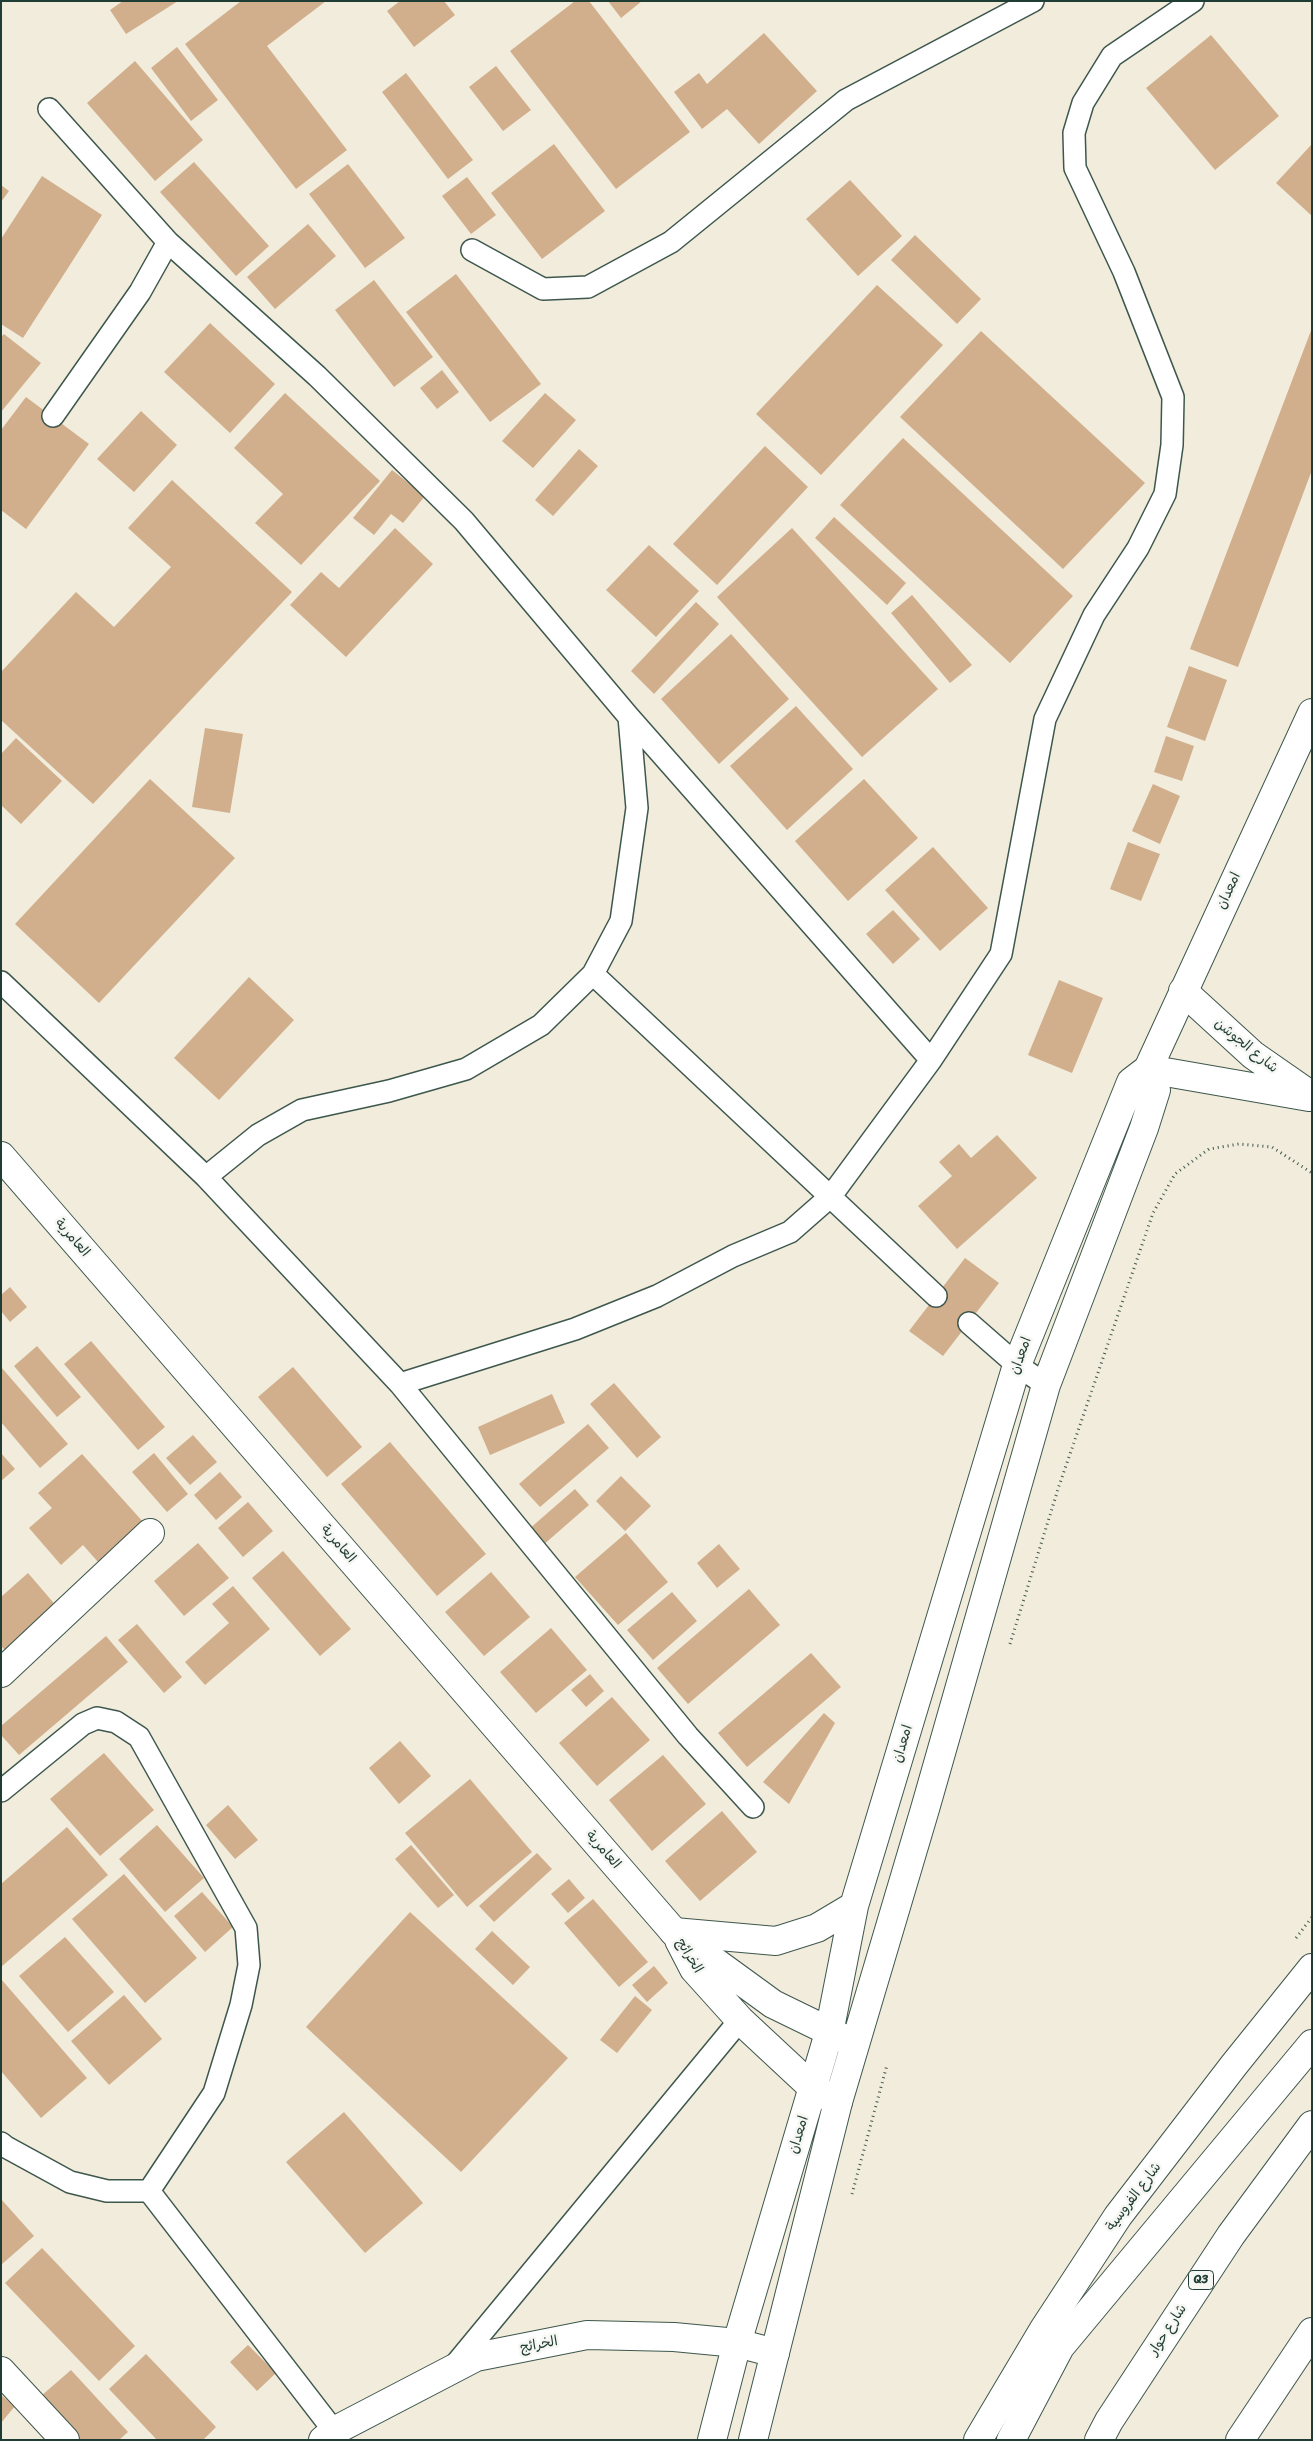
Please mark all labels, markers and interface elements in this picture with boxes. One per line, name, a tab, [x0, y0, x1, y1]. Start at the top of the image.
street label: امعدان	[1213, 870, 1245, 912]
street label: شارع الجوشن	[1211, 1015, 1281, 1077]
street label: العامرية	[51, 1216, 93, 1260]
street label: امعدان	[1007, 1335, 1035, 1377]
street label: العامرية	[317, 1522, 359, 1566]
street label: امعدان	[889, 1723, 917, 1765]
street label: العامرية	[582, 1828, 624, 1872]
street label: الخرائج	[672, 1935, 706, 1977]
street label: امعدان	[785, 2114, 813, 2156]
street label: شارع الفروسية	[1103, 2159, 1165, 2235]
road number: Q3	[1188, 2270, 1214, 2290]
street label: شارع حوار	[1145, 2301, 1191, 2359]
street label: الخرائج	[519, 2333, 559, 2357]

